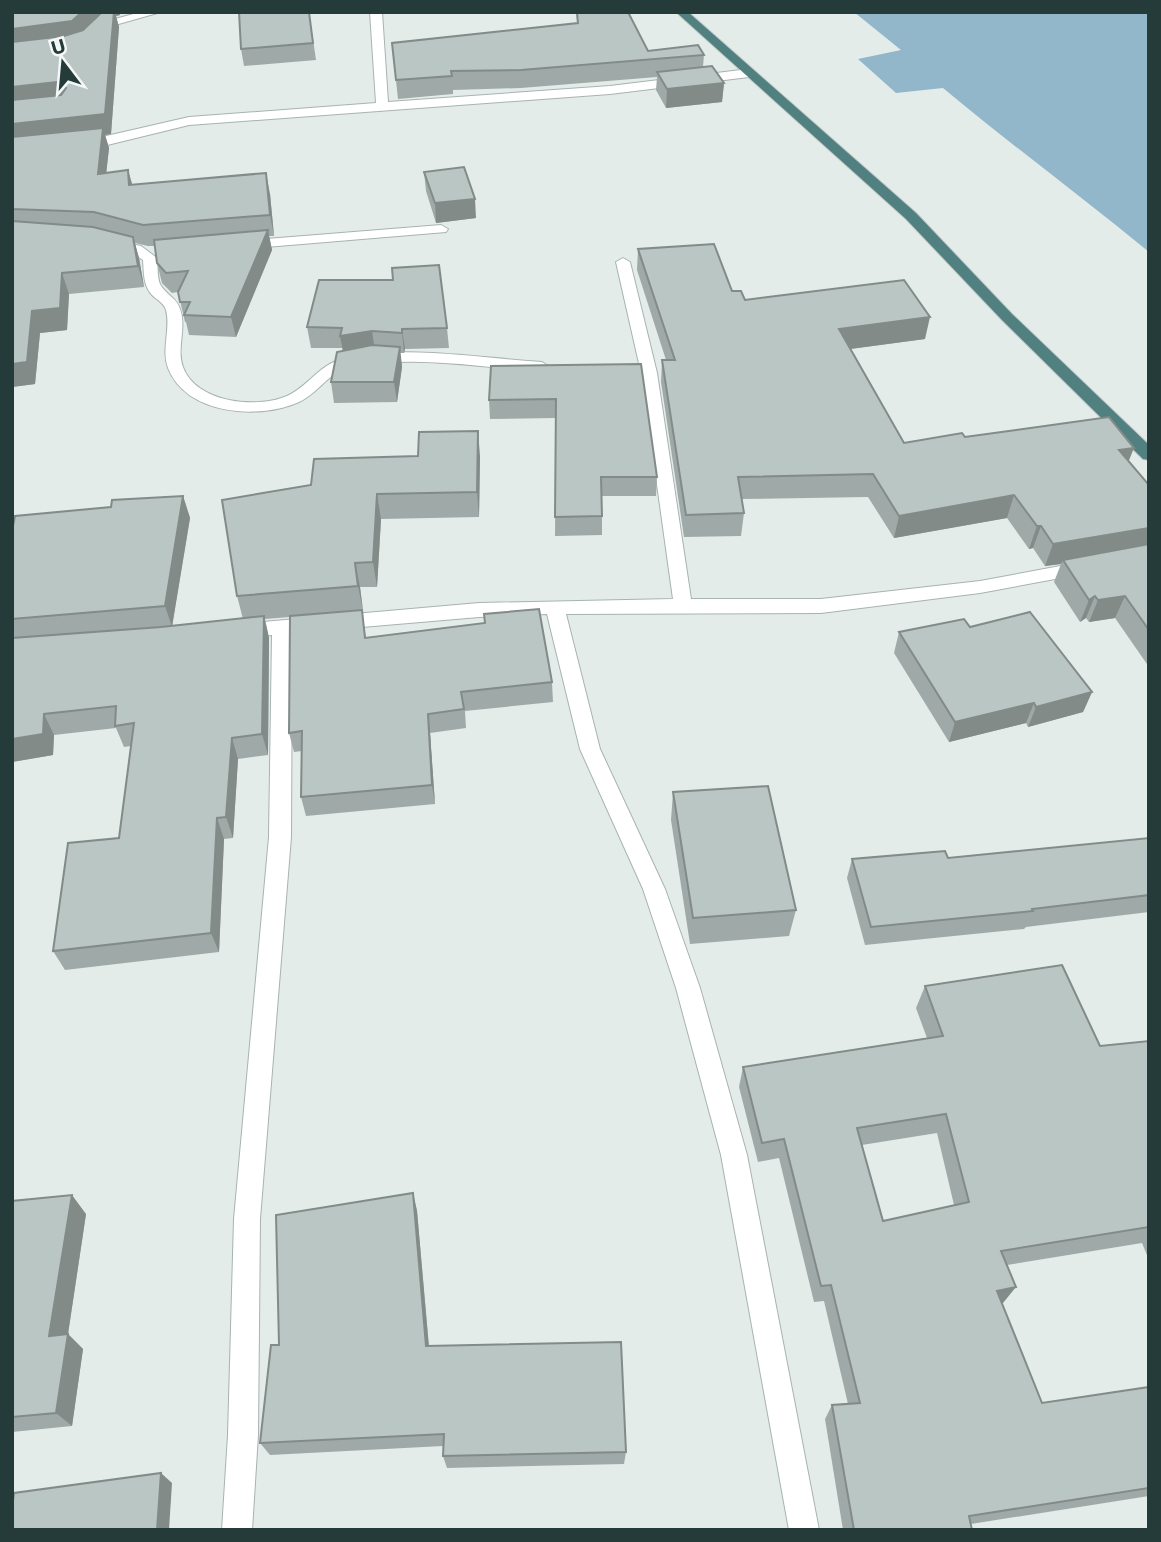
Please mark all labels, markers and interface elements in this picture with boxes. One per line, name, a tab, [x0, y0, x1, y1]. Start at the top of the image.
north arrow	[28, 28, 98, 98]
text: U	[48, 33, 68, 59]

